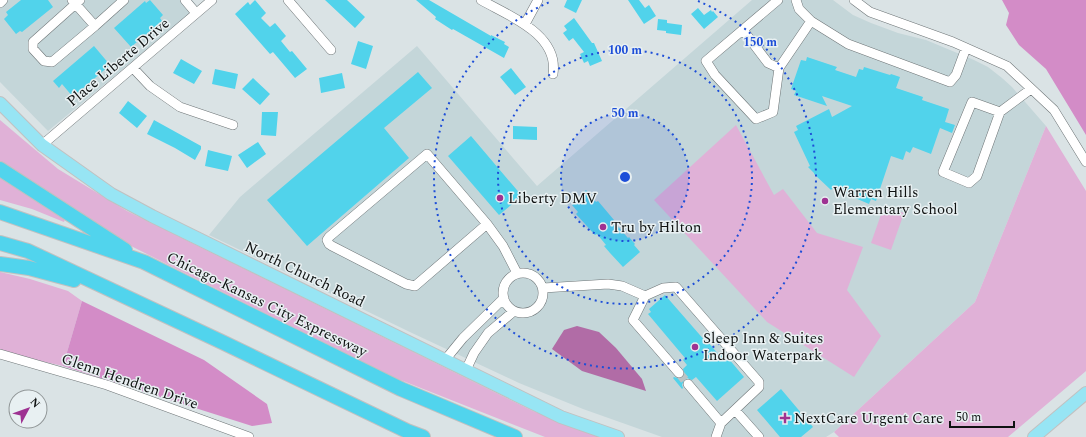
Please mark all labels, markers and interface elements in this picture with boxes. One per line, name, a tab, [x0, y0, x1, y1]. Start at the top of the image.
street label: Place Liberte Drive	[62, 12, 175, 112]
text: 150 m	[743, 33, 777, 52]
text: 100 m	[608, 41, 642, 60]
text: 50 m	[611, 104, 639, 123]
centre of rings	[618, 170, 632, 184]
place label: Warren Hills Elementary School	[833, 181, 958, 221]
place label: Liberty DMV	[508, 187, 597, 210]
marker: Liberty DMV	[495, 193, 505, 203]
marker: Warren Hills Elementary School	[820, 196, 830, 206]
place label: Tru by Hilton	[611, 216, 702, 239]
marker: Tru by Hilton	[598, 222, 608, 232]
street label: North Church Road	[241, 235, 369, 314]
street label: Chicago-Kansas City Expressway	[163, 246, 372, 363]
place label: Sleep Inn & Suites Indoor Waterpark	[703, 327, 824, 367]
marker: Sleep Inn & Suites Indoor Waterpark	[690, 342, 700, 352]
street label: Glenn Hendren Drive	[58, 347, 201, 416]
north arrow	[8, 389, 48, 429]
text: N	[26, 394, 45, 412]
scale bar	[950, 403, 1014, 429]
place label: NextCare Urgent Care	[794, 407, 943, 430]
text: 50 m	[956, 408, 981, 427]
marker: NextCare Urgent Care	[779, 412, 791, 424]

